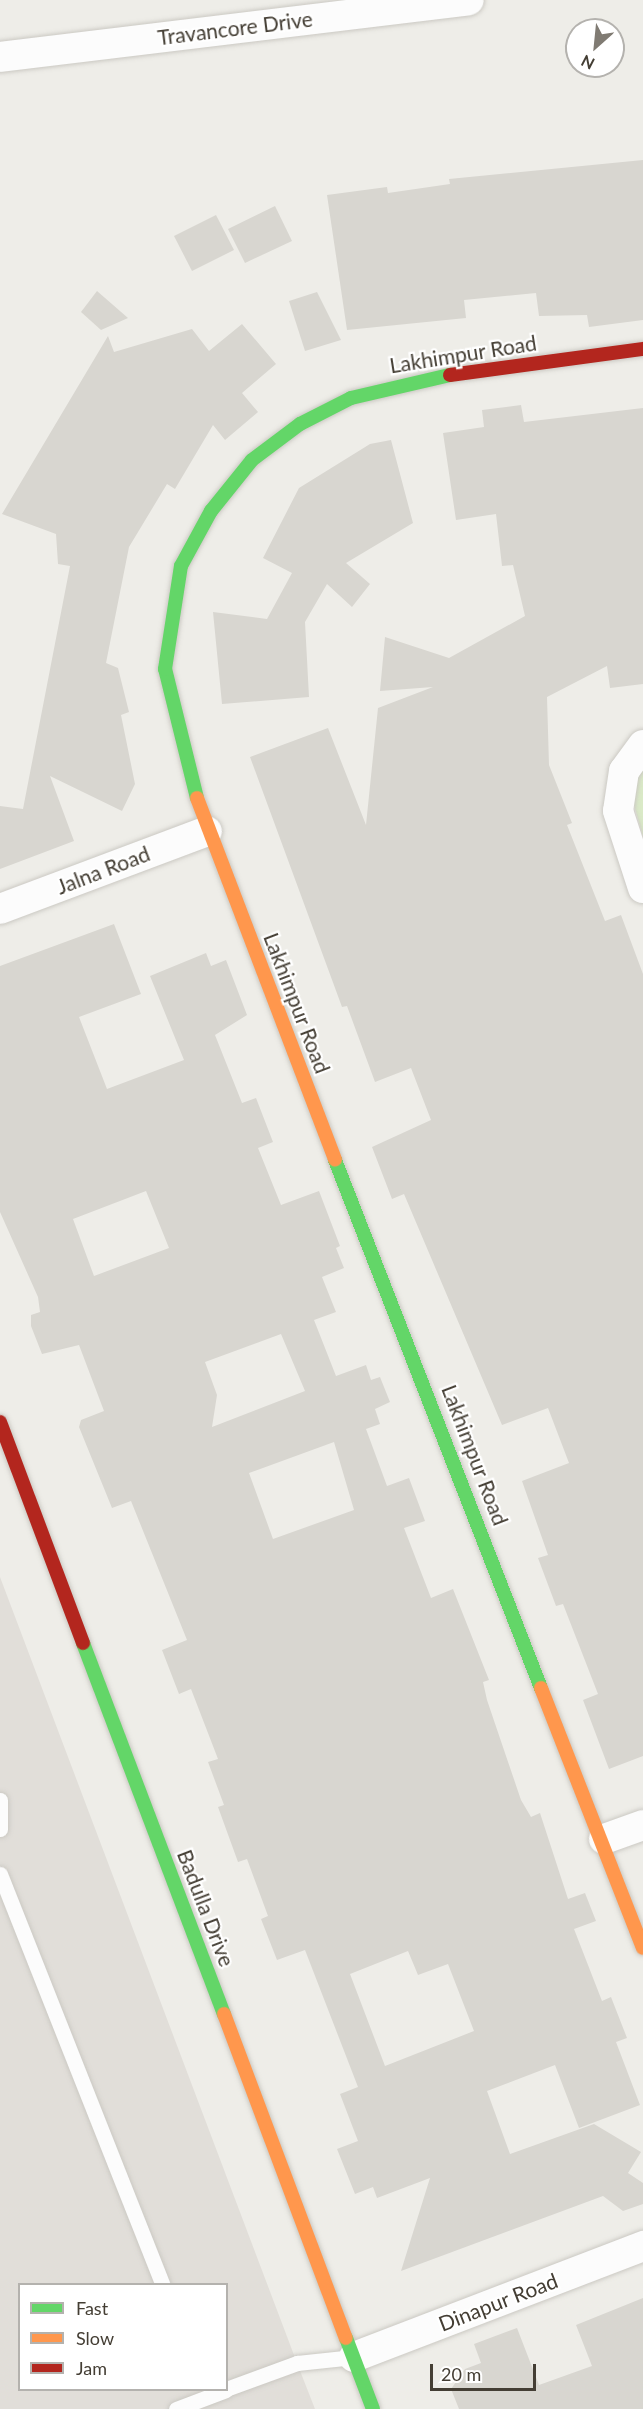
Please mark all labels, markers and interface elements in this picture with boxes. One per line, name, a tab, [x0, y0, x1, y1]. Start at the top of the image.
street label: Travancore Drive	[156, 6, 314, 50]
north arrow	[565, 18, 625, 78]
text: N	[578, 51, 597, 74]
street label: Lakhimpur Road	[387, 330, 539, 378]
street label: Jalna Road	[53, 841, 153, 899]
street label: Lakhimpur Road	[259, 929, 335, 1077]
street label: Lakhimpur Road	[437, 1381, 513, 1529]
street label: Badulla Drive	[172, 1846, 240, 1970]
street label: Dinapur Road	[435, 2268, 561, 2336]
legend	[18, 2283, 228, 2391]
text: Fast	[76, 2297, 108, 2319]
text: Slow	[76, 2327, 114, 2349]
scale bar	[433, 2352, 540, 2390]
text: Jam	[76, 2357, 107, 2379]
text: 20 m	[441, 2363, 481, 2385]

